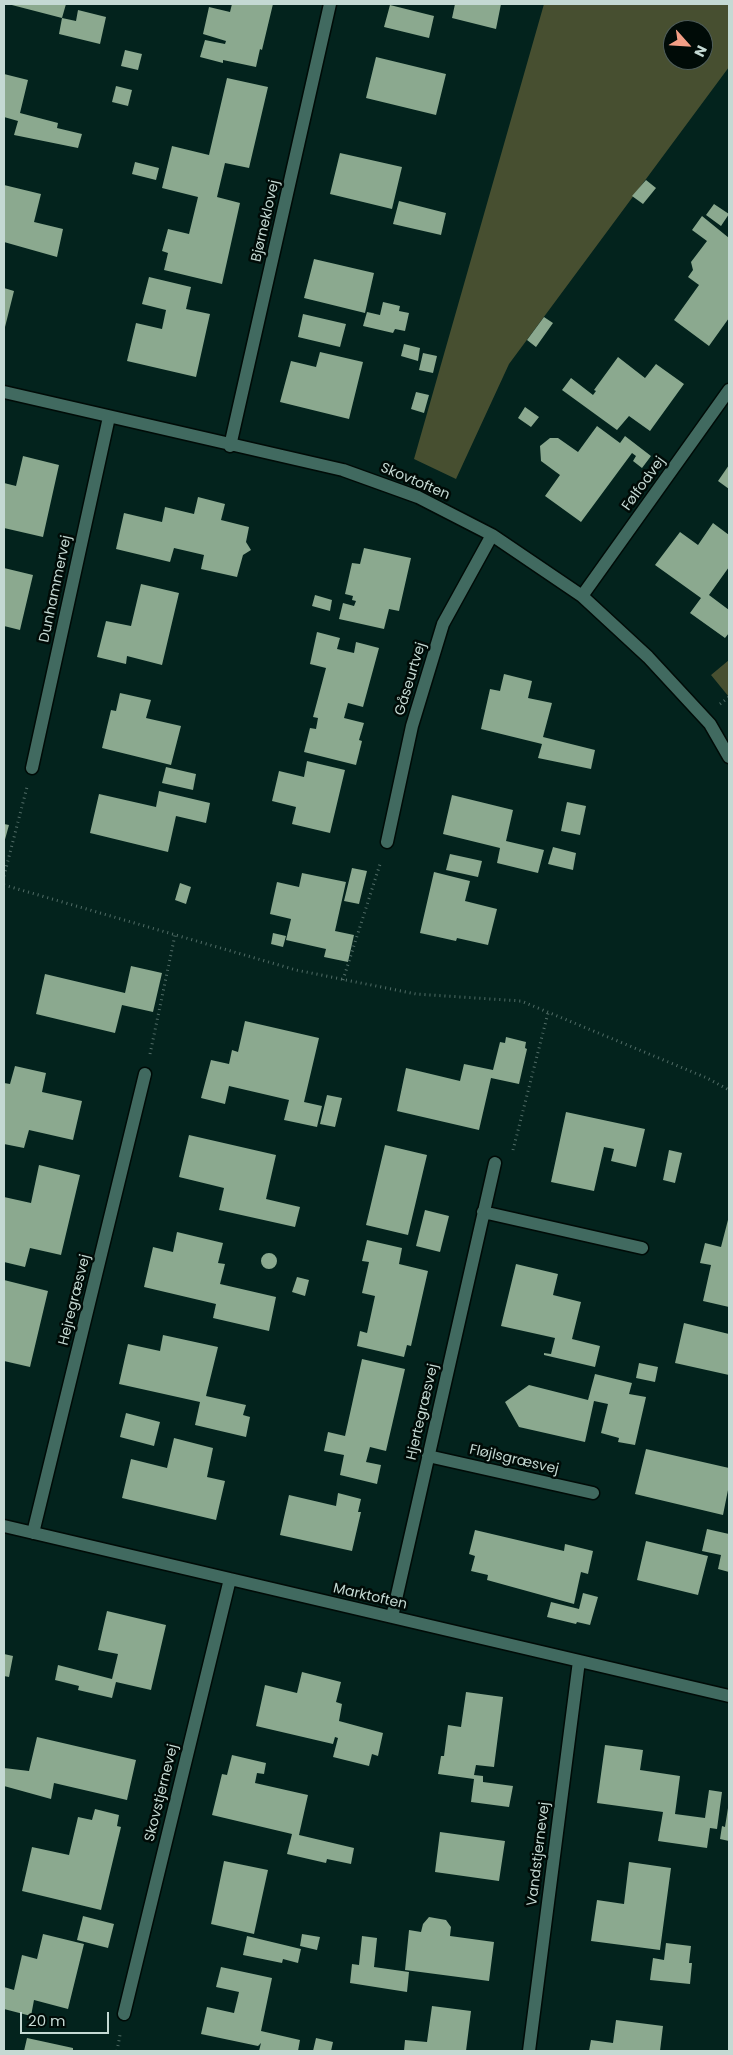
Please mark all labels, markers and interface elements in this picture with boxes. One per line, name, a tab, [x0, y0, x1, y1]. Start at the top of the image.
north arrow	[663, 20, 713, 70]
text: N	[689, 42, 712, 60]
street label: Bjørneklovej	[248, 178, 284, 264]
street label: Følfodvej	[619, 454, 669, 514]
street label: Skovtoften	[378, 460, 452, 504]
street label: Dunhammervej	[36, 534, 76, 644]
street label: Gåseurtvej	[392, 640, 430, 718]
street label: Hejregræsvej	[56, 1253, 94, 1347]
street label: Hjertegræsvej	[404, 1362, 442, 1462]
street label: Fløjlsgræsvej	[468, 1442, 560, 1478]
street label: Marktoften	[331, 1580, 409, 1614]
street label: Skovstjernevej	[142, 1743, 182, 1843]
street label: Vandstjernevej	[524, 1801, 554, 1907]
scale bar	[22, 2002, 111, 2034]
text: 20 m	[28, 2010, 66, 2031]

